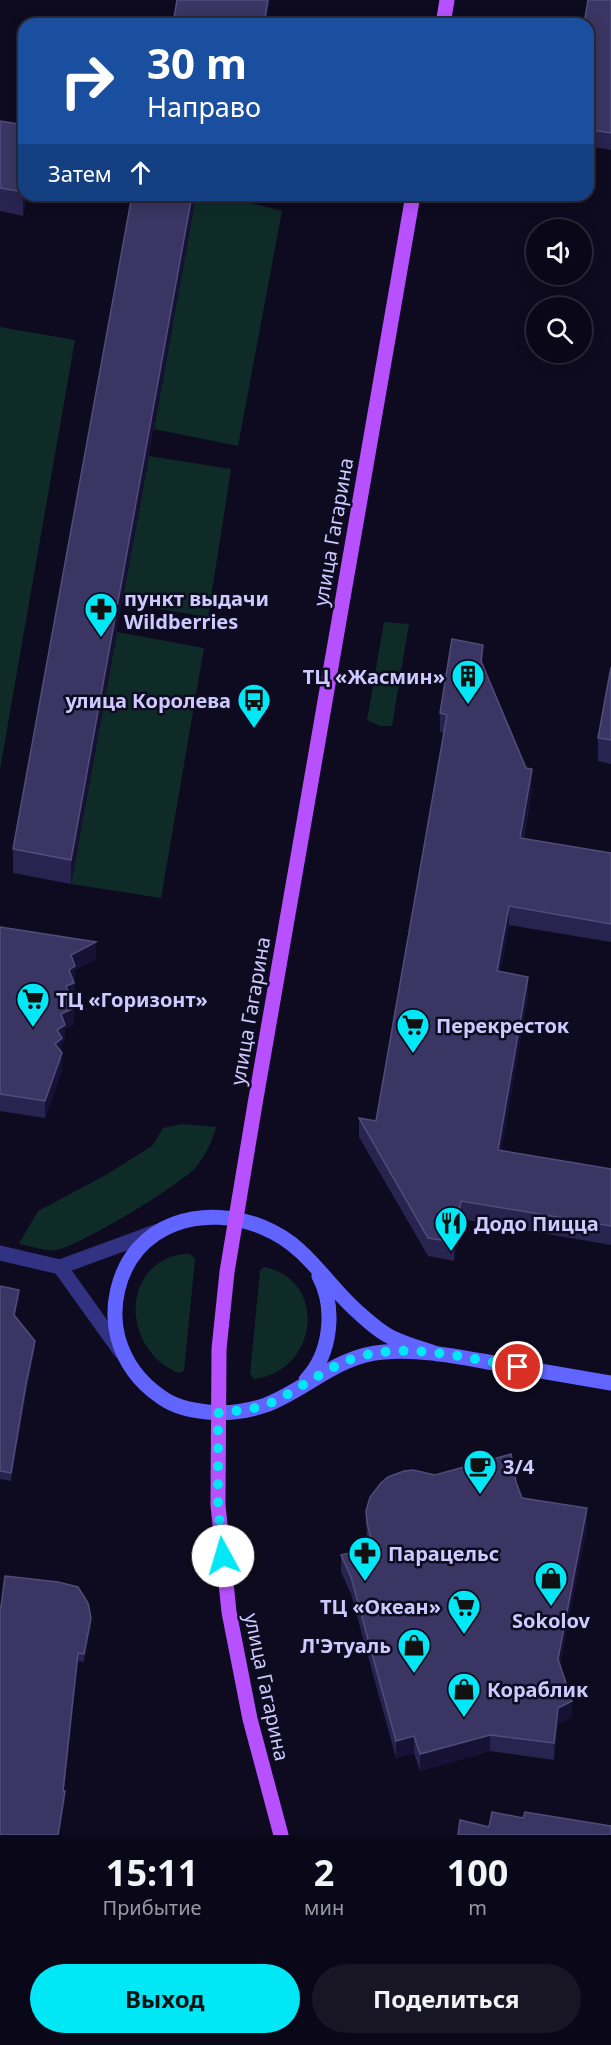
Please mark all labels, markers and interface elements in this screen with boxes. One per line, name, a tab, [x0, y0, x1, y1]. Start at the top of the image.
text: 30 m	[147, 34, 247, 91]
icon: right	[48, 42, 126, 120]
text: Направо	[147, 88, 261, 125]
icon: ahead	[124, 156, 157, 189]
text: Затем	[48, 158, 112, 188]
map controls	[526, 219, 592, 363]
button: sound	[526, 219, 592, 285]
button: search	[526, 297, 592, 363]
street label: улица Гагарина	[307, 456, 359, 608]
place label: пункт выдачи Wildberries	[124, 585, 269, 635]
pharmacy icon: пункт выдачи Wildberries	[83, 591, 119, 638]
building icon: ТЦ «Жасмин»	[450, 658, 486, 705]
place label: ТЦ «Жасмин»	[303, 663, 445, 690]
bus stop icon: улица Королева	[236, 682, 272, 729]
place label: улица Королева	[65, 687, 231, 714]
street label: улица Гагарина	[224, 935, 276, 1087]
supermarket icon: ТЦ «Горизонт»	[15, 981, 51, 1028]
place label: ТЦ «Горизонт»	[56, 986, 208, 1013]
supermarket icon: Перекресток	[395, 1007, 431, 1054]
place label: Перекресток	[436, 1012, 570, 1039]
restaurant icon: Додо Пицца	[433, 1205, 469, 1252]
place label: Додо Пицца	[474, 1210, 599, 1237]
pin	[492, 1341, 543, 1392]
icon: arrive	[501, 1350, 534, 1383]
cafe icon: 3/4	[462, 1448, 498, 1495]
place label: 3/4	[503, 1453, 535, 1480]
position arrow	[191, 1524, 255, 1588]
pharmacy icon: Парацельс	[347, 1535, 383, 1582]
place label: Парацельс	[388, 1540, 499, 1567]
shop icon: Sokolov	[533, 1560, 569, 1607]
supermarket icon: ТЦ «Океан»	[446, 1588, 482, 1635]
place label: ТЦ «Океан»	[320, 1593, 441, 1620]
place label: Sokolov	[512, 1607, 591, 1634]
street label: улица Гагарина	[238, 1611, 296, 1763]
shop icon: Л'Этуаль	[396, 1627, 432, 1674]
place label: Л'Этуаль	[300, 1632, 391, 1659]
shop icon: Кораблик	[446, 1671, 482, 1718]
place label: Кораблик	[487, 1676, 589, 1703]
text: 15:11	[106, 1848, 198, 1897]
text: 2	[314, 1848, 334, 1897]
text: 100	[447, 1848, 508, 1897]
text: Прибытие	[103, 1894, 202, 1921]
text: мин	[304, 1894, 344, 1921]
text: m	[468, 1894, 487, 1921]
button: Выход	[30, 1964, 300, 2033]
button: Поделиться	[312, 1964, 581, 2033]

